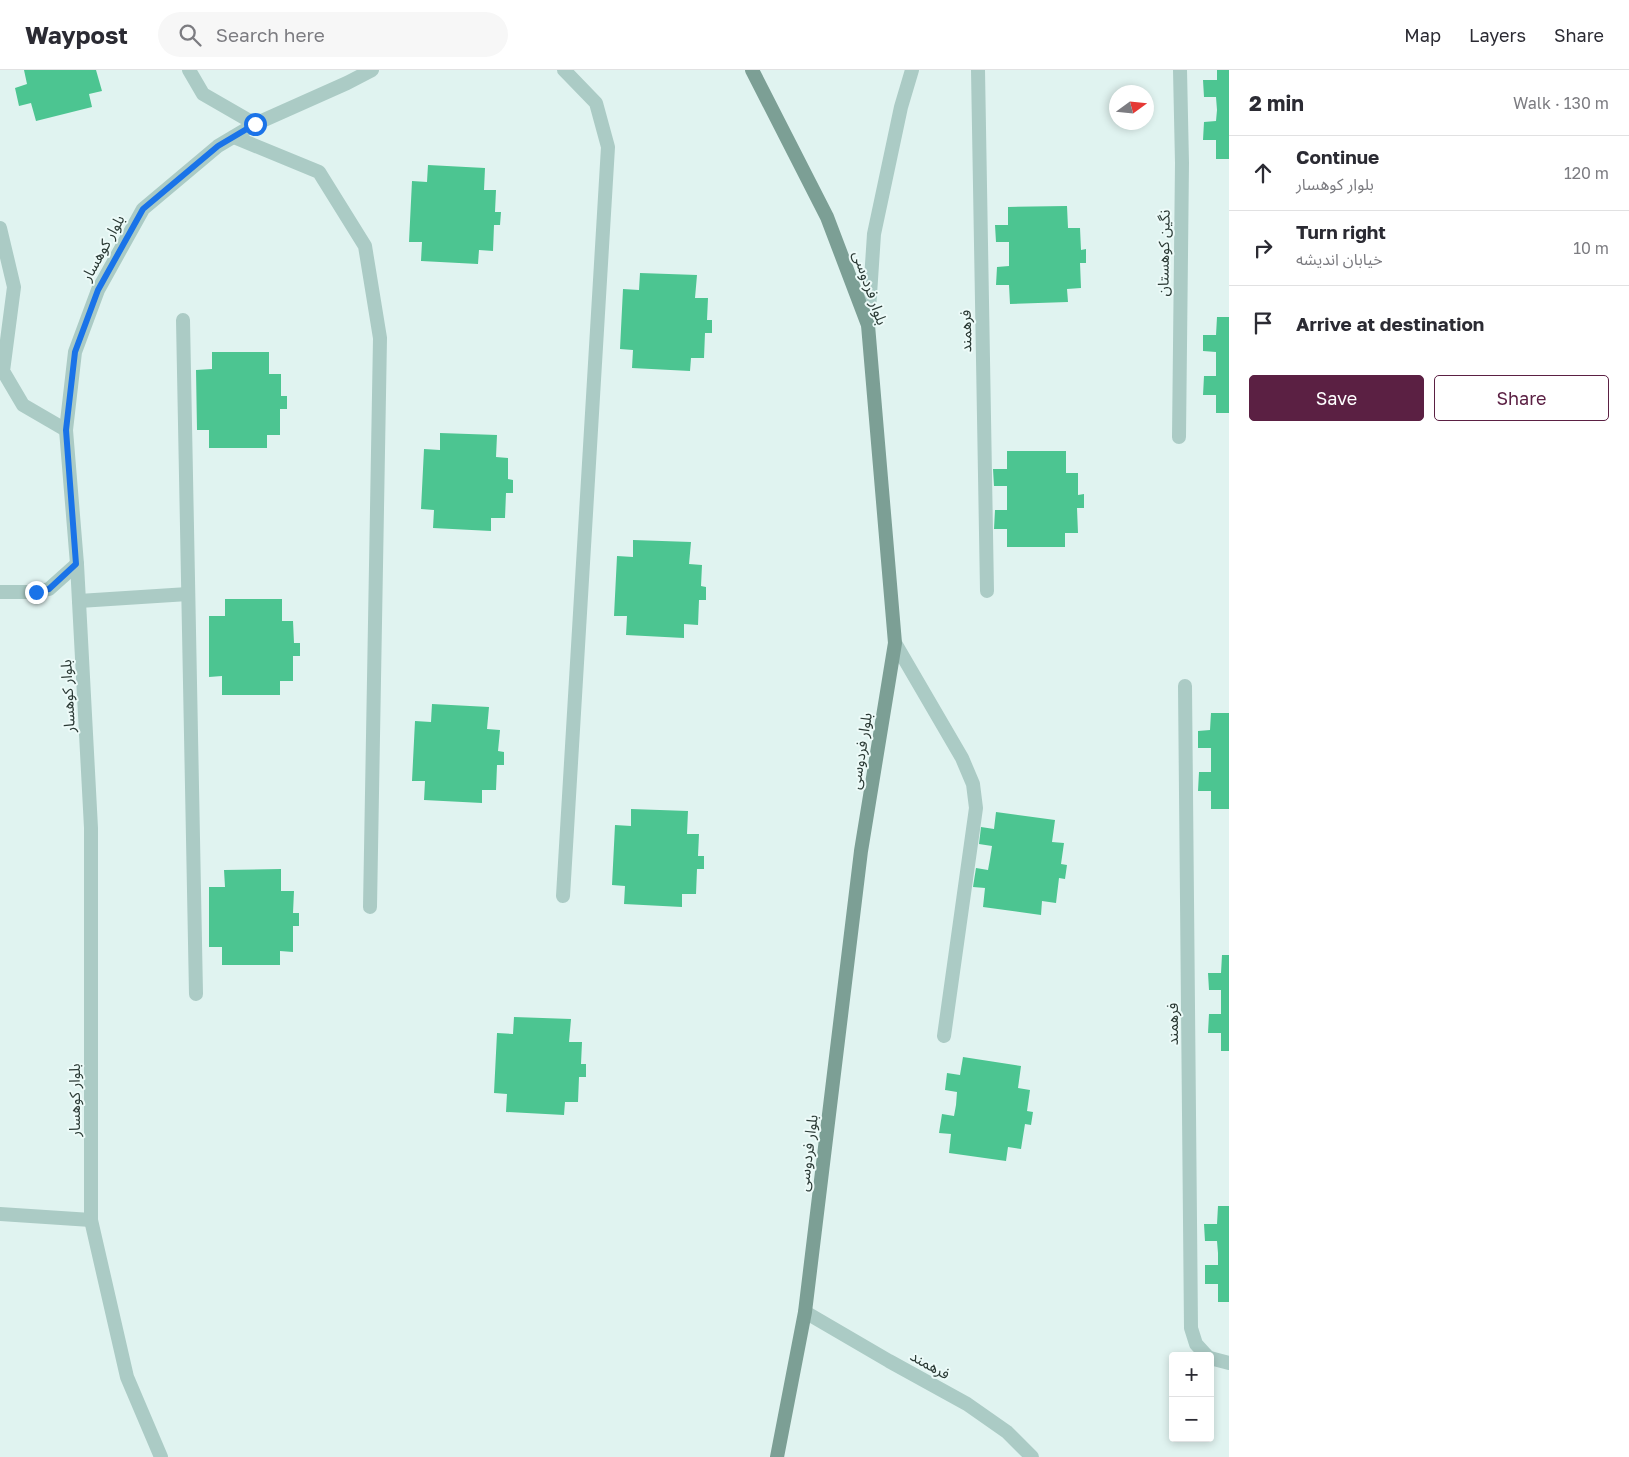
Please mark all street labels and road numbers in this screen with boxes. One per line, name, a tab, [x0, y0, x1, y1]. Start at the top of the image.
street label: نگین کوهستان	[1153, 209, 1174, 297]
street label: بلوار کوهسار	[76, 211, 129, 285]
street label: بلوار فردوسی	[849, 248, 892, 327]
street label: فرهمند	[956, 309, 975, 352]
street label: بلوار کوهسار	[56, 659, 79, 734]
street label: بلوار فردوسی	[845, 711, 876, 791]
street label: فرهمند	[1163, 1002, 1182, 1045]
street label: بلوار کوهسار	[65, 1064, 84, 1137]
street label: بلوار فردوسی	[793, 1113, 822, 1192]
street label: فرهمند	[907, 1346, 954, 1383]

